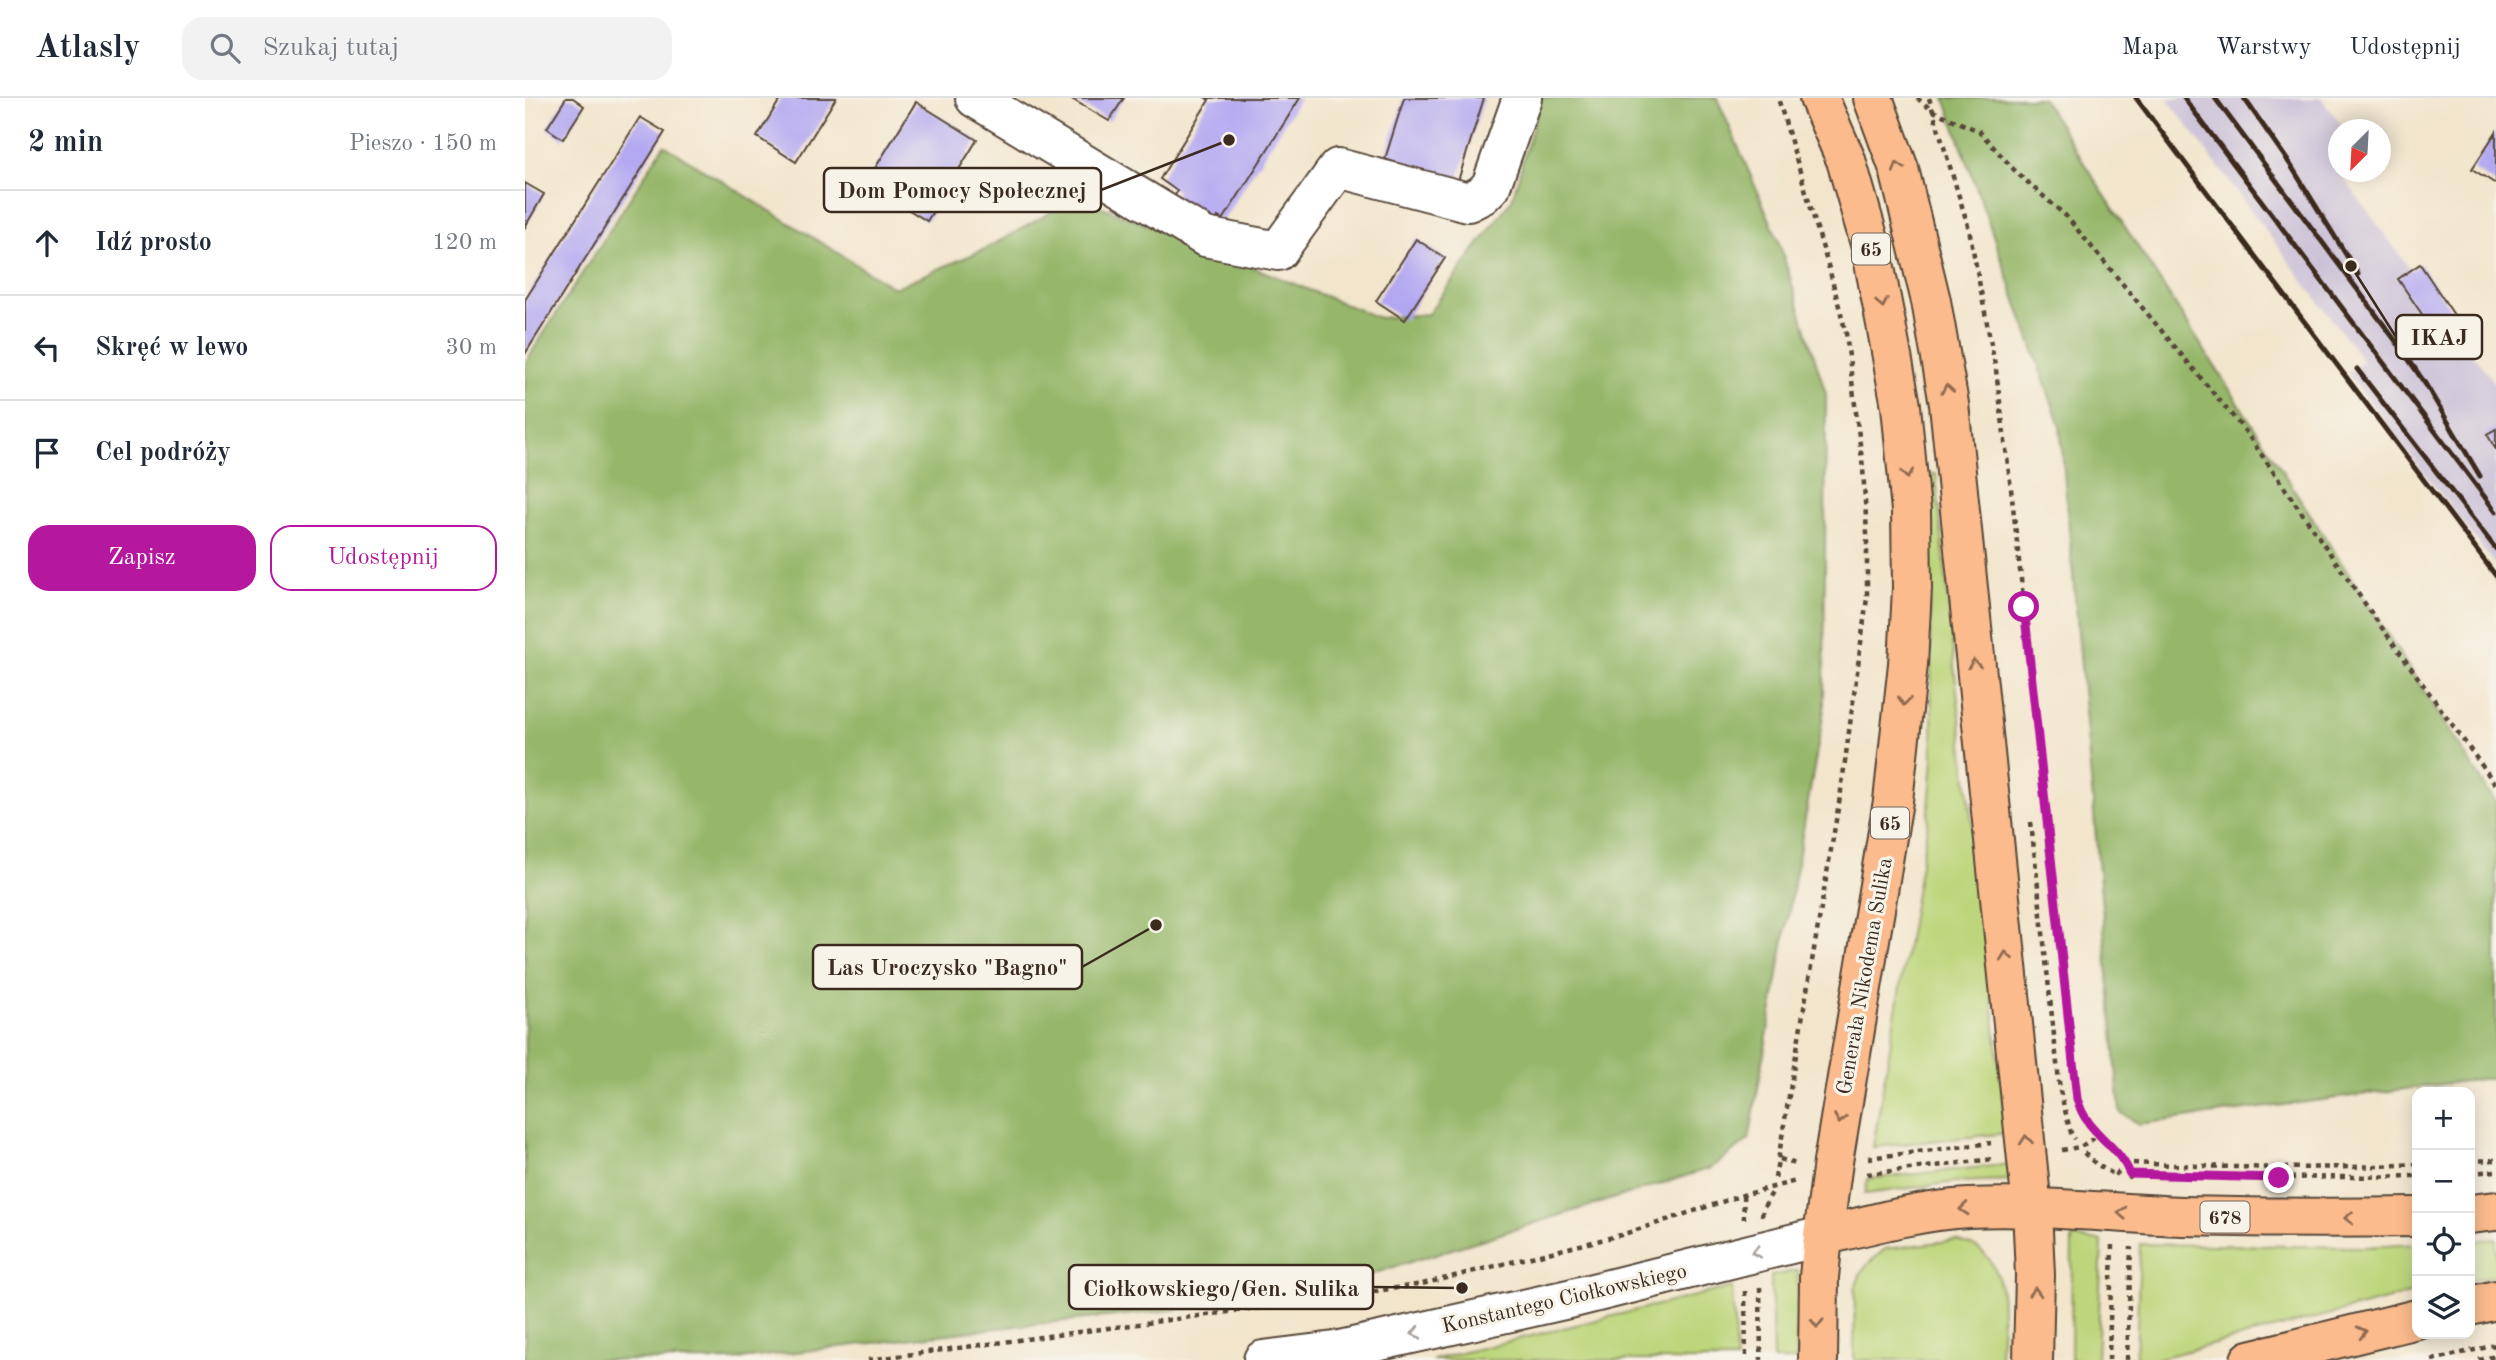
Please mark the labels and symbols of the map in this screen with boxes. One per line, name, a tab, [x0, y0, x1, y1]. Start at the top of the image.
north arrow	[2328, 119, 2391, 182]
one-way arrow	[1892, 162, 1906, 174]
callout: Dom Pomocy Społecznej	[824, 168, 1101, 212]
text: Dom Pomocy Społecznej	[838, 180, 1086, 203]
road number: 65	[1852, 234, 1890, 265]
one-way arrow	[1873, 297, 1888, 309]
callout: IKAJ	[2396, 315, 2482, 359]
text: IKAJ	[2410, 327, 2468, 350]
one-way arrow	[1940, 383, 1955, 395]
one-way arrow	[1899, 469, 1914, 480]
route start	[2008, 591, 2039, 622]
one-way arrow	[1967, 659, 1982, 670]
one-way arrow	[1897, 696, 1912, 707]
road number: 65	[1871, 808, 1909, 838]
street label: Generała Nikodema Sulika	[1834, 856, 1897, 1096]
callout: Las Uroczysko "Bagno"	[813, 945, 1082, 989]
one-way arrow	[1998, 950, 2013, 962]
text: Las Uroczysko "Bagno"	[827, 957, 1067, 980]
one-way arrow	[1833, 1114, 1848, 1125]
one-way arrow	[2018, 1135, 2033, 1146]
route end	[2263, 1162, 2294, 1193]
one-way arrow	[1958, 1201, 1969, 1216]
road number: 678	[2201, 1202, 2249, 1232]
one-way arrow	[2116, 1206, 2127, 1221]
one-way arrow	[2343, 1210, 2354, 1225]
one-way arrow	[1750, 1244, 1762, 1259]
street label: Konstantego Ciołkowskiego	[1440, 1261, 1689, 1338]
callout: Ciołkowskiego/Gen. Sulika	[1069, 1265, 1373, 1309]
text: Ciołkowskiego/Gen. Sulika	[1083, 1278, 1359, 1301]
one-way arrow	[2027, 1286, 2042, 1297]
one-way arrow	[1810, 1317, 1825, 1328]
one-way arrow	[1410, 1325, 1422, 1339]
one-way arrow	[2356, 1326, 2368, 1340]

